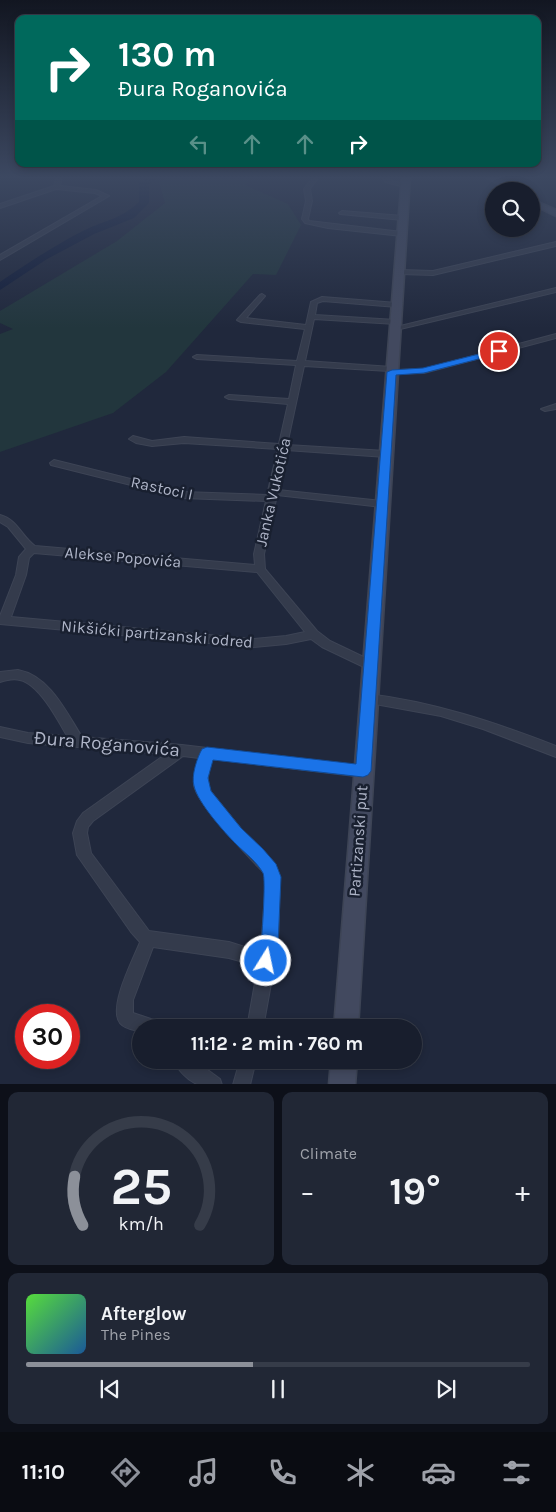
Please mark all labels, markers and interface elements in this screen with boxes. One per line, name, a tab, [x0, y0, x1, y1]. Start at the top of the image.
text: 130 m	[118, 34, 216, 75]
icon: right	[35, 35, 100, 100]
text: Đura Roganovića	[118, 76, 288, 102]
icon: left	[185, 130, 213, 158]
icon: ahead	[238, 130, 266, 158]
icon: ahead	[291, 130, 319, 158]
icon: right	[344, 130, 372, 158]
map controls	[485, 182, 540, 237]
button: search	[485, 182, 540, 237]
pin	[478, 330, 520, 372]
icon: arrive	[485, 337, 513, 365]
street label: Janka Vukotića	[251, 436, 295, 548]
street label: Rastoci I	[129, 472, 195, 504]
street label: Alekse Popovića	[64, 542, 182, 572]
street label: Nikšićki partizanski odred	[60, 616, 254, 652]
street label: Đura Roganovića	[33, 727, 181, 761]
street label: Partizanski put	[345, 785, 371, 897]
position arrow	[239, 934, 291, 986]
speed limit sign: 30	[15, 1004, 80, 1069]
text: 11:12 · 2 min · 760 m	[191, 1033, 363, 1055]
text: Climate	[300, 1144, 357, 1163]
text: 25	[110, 1156, 172, 1217]
text: 19°	[389, 1169, 441, 1214]
text: −	[300, 1175, 315, 1208]
text: +	[515, 1175, 530, 1208]
text: km/h	[118, 1214, 164, 1235]
text: Afterglow	[101, 1303, 187, 1325]
text: The Pines	[101, 1325, 171, 1344]
icon: previous	[96, 1375, 124, 1403]
icon: pause	[264, 1375, 292, 1403]
icon: next	[432, 1375, 460, 1403]
icon: directions	[108, 1455, 143, 1490]
icon: music	[186, 1455, 221, 1490]
icon: phone	[265, 1455, 300, 1490]
icon: climate	[343, 1455, 378, 1490]
icon: car	[421, 1455, 456, 1490]
icon: filters	[499, 1455, 534, 1490]
text: 11:10	[22, 1459, 65, 1485]

